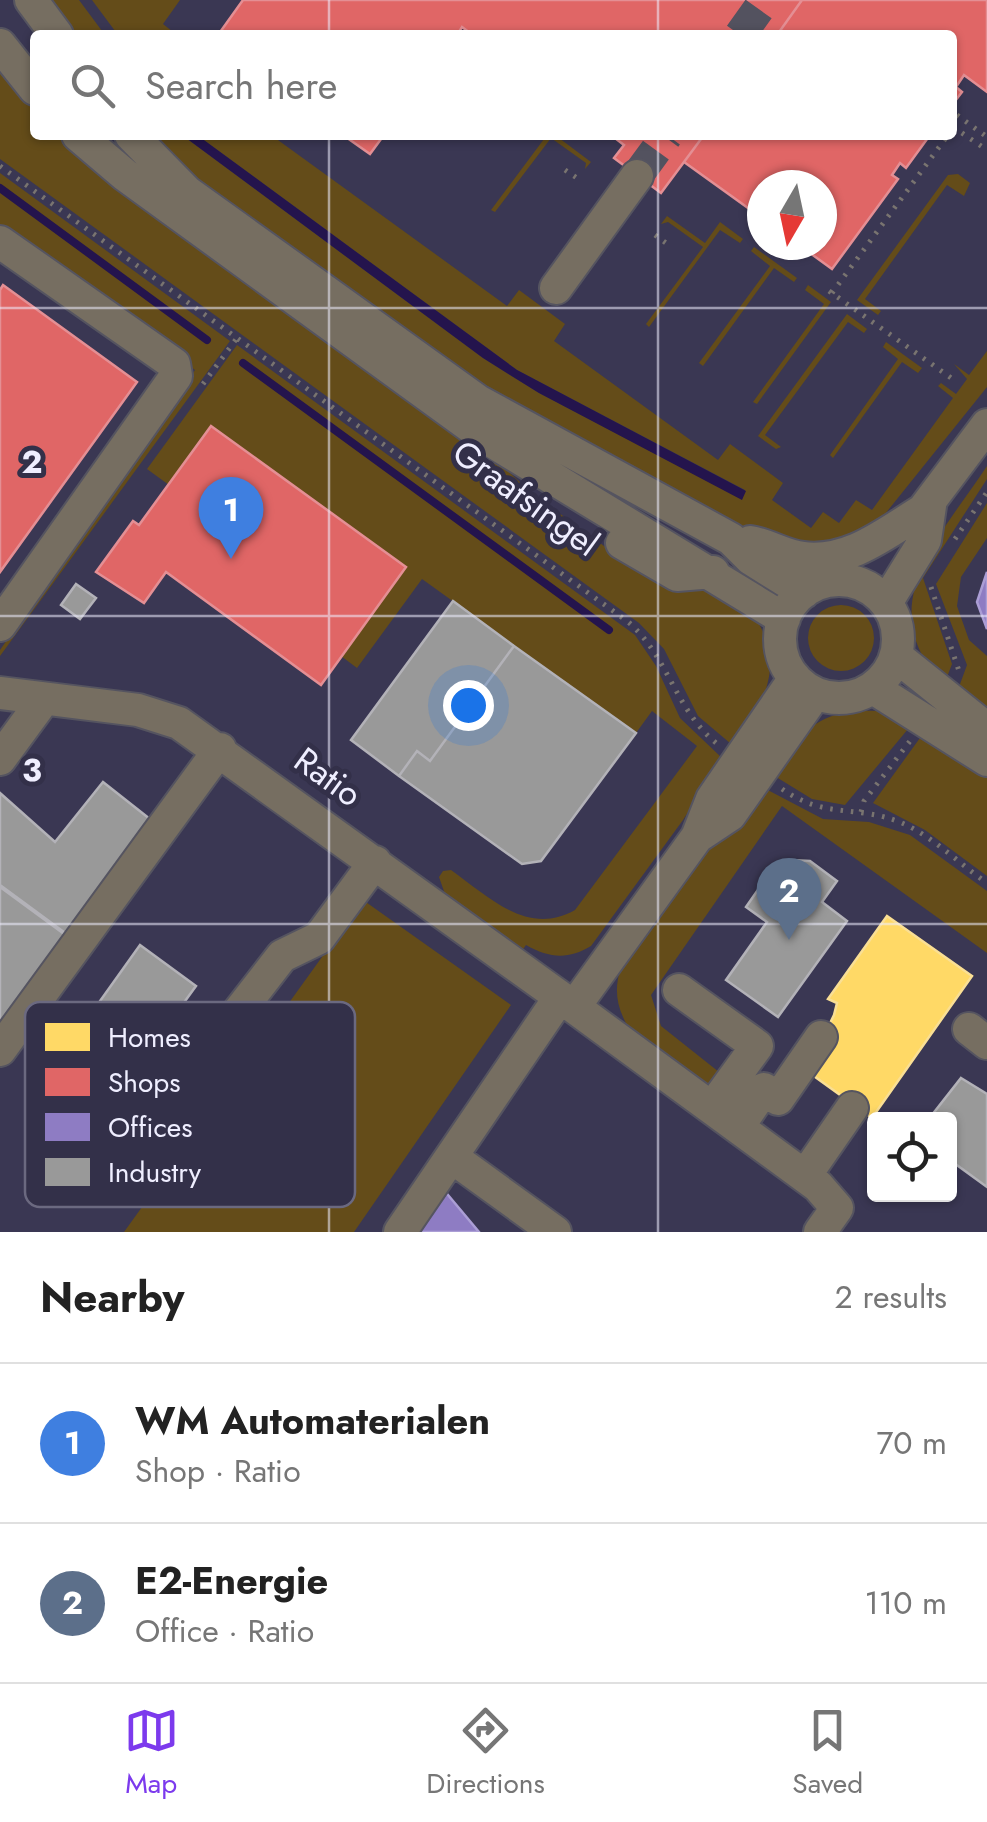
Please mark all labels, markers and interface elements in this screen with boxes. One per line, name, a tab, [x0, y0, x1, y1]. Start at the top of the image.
search box	[30, 30, 957, 140]
icon: search	[65, 58, 120, 113]
text: Search here	[145, 58, 337, 113]
north arrow	[747, 170, 837, 260]
street label: Graafsingel	[442, 428, 610, 568]
text: 2	[22, 439, 43, 485]
pin: 1	[198, 476, 264, 559]
your location	[443, 680, 494, 731]
street label: Ratio	[284, 735, 372, 819]
text: 3	[22, 747, 42, 793]
pin: 2	[756, 858, 822, 940]
legend	[25, 1002, 355, 1207]
text: Homes	[108, 1017, 191, 1058]
text: Shops	[108, 1062, 181, 1103]
text: Offices	[108, 1107, 193, 1148]
map controls	[867, 1112, 957, 1202]
button: locate	[867, 1112, 957, 1202]
text: Industry	[108, 1152, 202, 1193]
text: Nearby	[40, 1267, 184, 1328]
text: 2 results	[835, 1274, 947, 1320]
text: WM Automaterialen	[135, 1393, 490, 1448]
text: 1	[64, 1420, 81, 1466]
text: 70 m	[876, 1420, 947, 1466]
text: Shop · Ratio	[135, 1448, 301, 1494]
text: E2-Energie	[135, 1553, 328, 1608]
text: 2	[62, 1580, 83, 1626]
text: 110 m	[864, 1580, 947, 1626]
text: Office · Ratio	[135, 1608, 314, 1654]
tab: Map	[124, 1703, 179, 1804]
tab: Directions	[426, 1703, 545, 1804]
tab: Saved	[792, 1703, 863, 1804]

